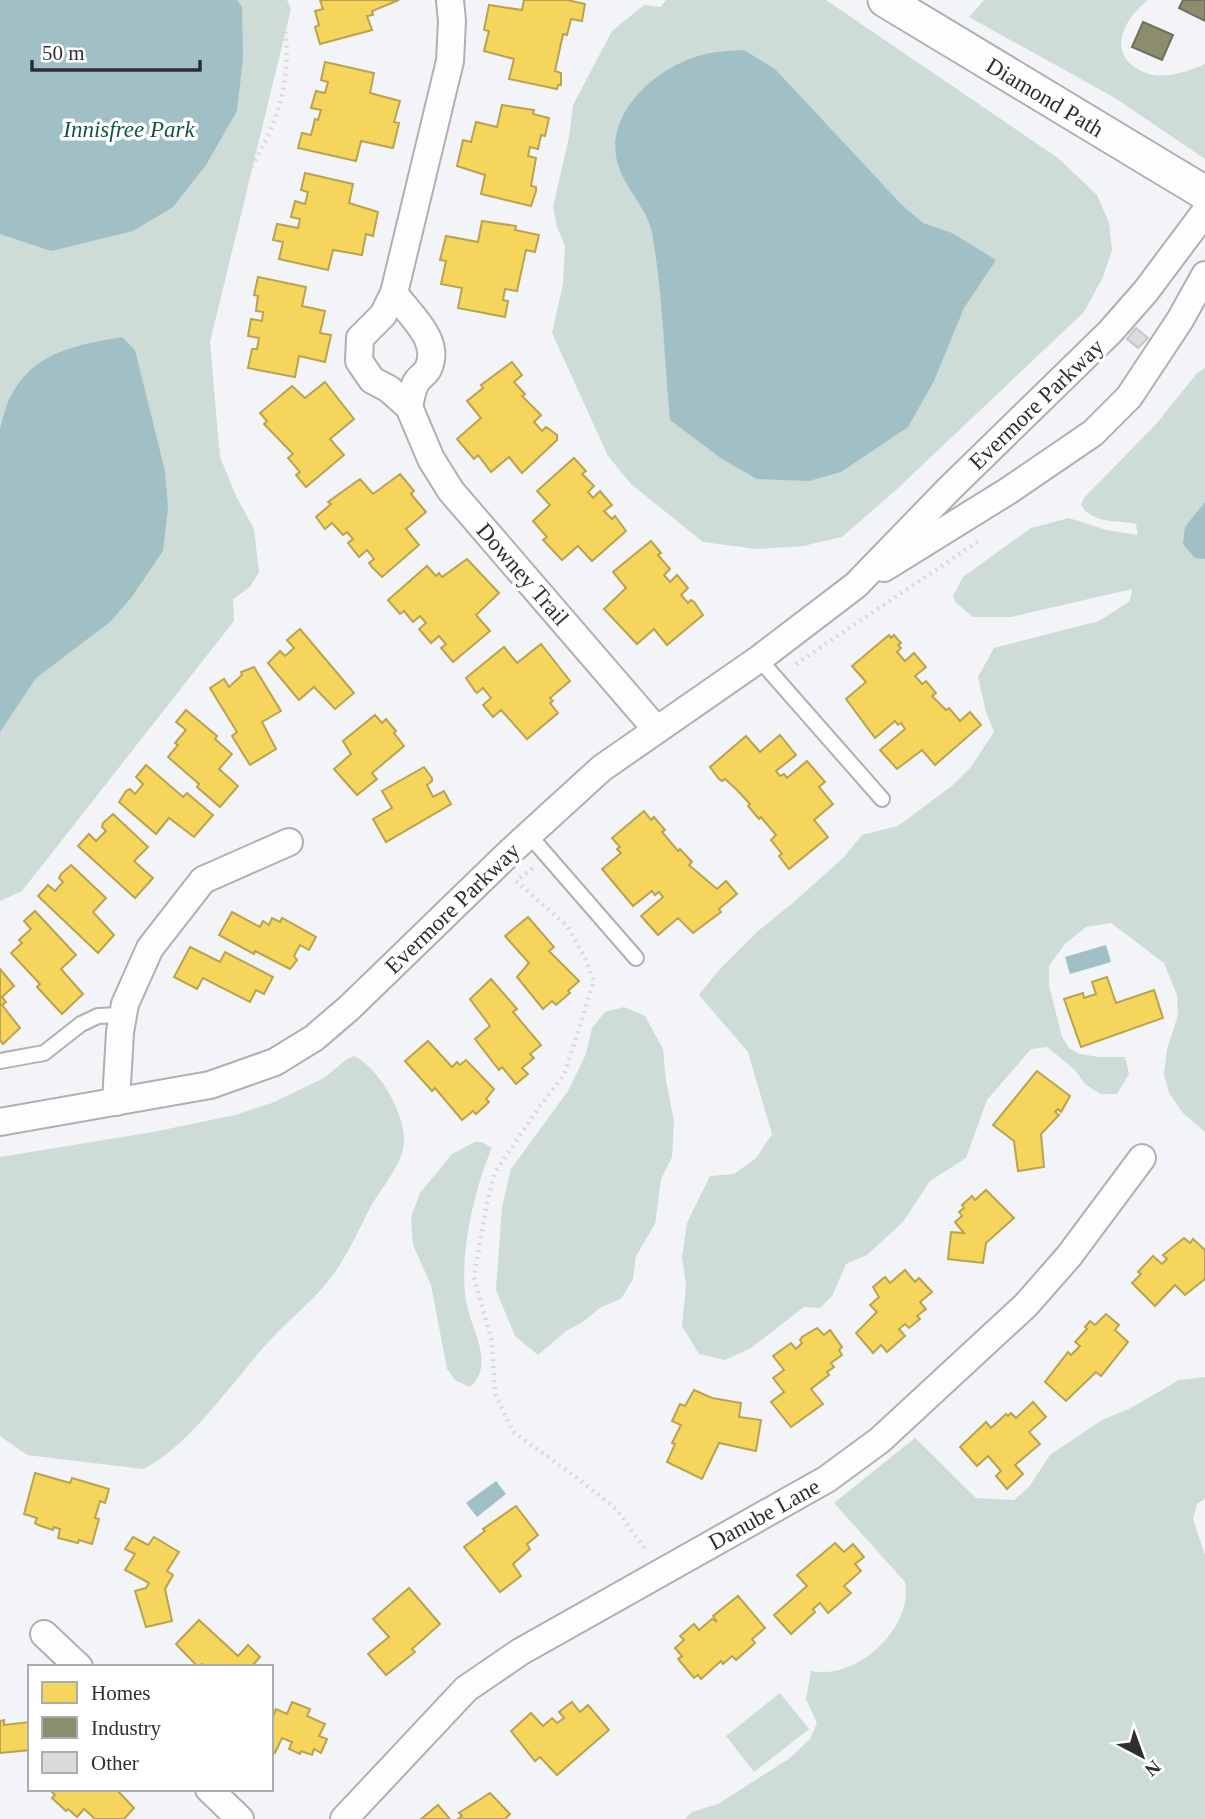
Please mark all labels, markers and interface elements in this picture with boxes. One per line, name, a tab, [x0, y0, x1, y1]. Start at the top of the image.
scale bar	[32, 28, 200, 72]
text: 50 m	[42, 41, 85, 65]
street label: Diamond Path	[982, 53, 1108, 142]
park label: Innisfree Park	[62, 117, 195, 142]
street label: Evermore Parkway	[964, 334, 1109, 475]
street label: Downey Trail	[471, 518, 574, 631]
street label: Evermore Parkway	[380, 838, 525, 979]
street label: Danube Lane	[704, 1474, 824, 1555]
legend	[28, 1665, 273, 1791]
text: Homes	[91, 1681, 151, 1705]
text: Industry	[91, 1716, 161, 1740]
north arrow	[1107, 1721, 1177, 1791]
text: Other	[91, 1751, 139, 1775]
text: N	[1141, 1756, 1165, 1781]

